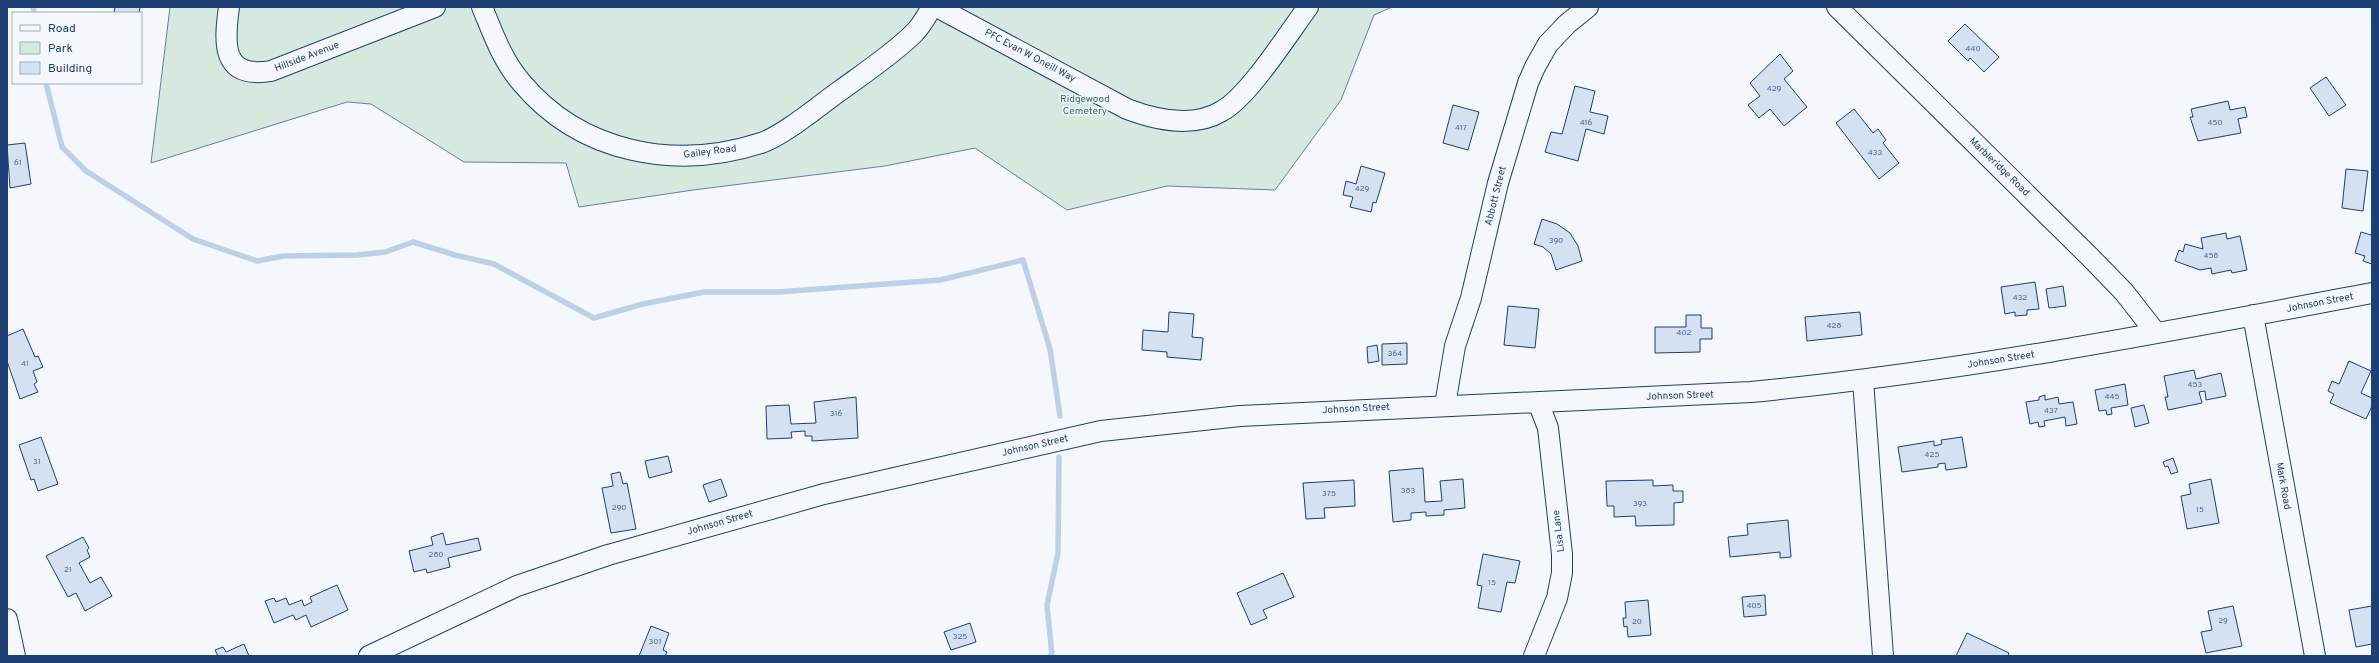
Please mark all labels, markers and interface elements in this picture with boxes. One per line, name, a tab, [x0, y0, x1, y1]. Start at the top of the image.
legend	[12, 12, 142, 84]
text: Road	[48, 21, 76, 37]
street label: PFC Evan W Oneill Way	[982, 26, 1078, 86]
street label: Hillside Avenue	[273, 39, 341, 75]
text: Park	[48, 41, 73, 57]
house number: 440	[1965, 44, 1981, 54]
text: Building	[48, 61, 92, 77]
house number: 429	[1767, 84, 1782, 94]
park label: Ridgewood Cemetery	[1060, 93, 1110, 118]
house number: 416	[1580, 118, 1593, 128]
house number: 450	[2207, 118, 2223, 128]
house number: 417	[1455, 123, 1467, 133]
street label: Marbleridge Road	[1966, 135, 2032, 199]
street label: Gailey Road	[683, 142, 737, 162]
house number: 433	[1868, 148, 1882, 158]
house number: 61	[14, 158, 22, 168]
street label: Abbott Street	[1482, 165, 1510, 227]
house number: 429	[1355, 184, 1370, 194]
house number: 390	[1549, 236, 1563, 246]
house number: 458	[2204, 251, 2219, 261]
street label: Johnson Street	[2285, 290, 2355, 316]
house number: 432	[2013, 293, 2027, 303]
house number: 428	[1827, 321, 1841, 331]
house number: 402	[1677, 328, 1692, 338]
street label: Johnson Street	[1966, 348, 2036, 372]
house number: 364	[1388, 349, 1402, 359]
house number: 41	[21, 359, 29, 369]
house number: 453	[2188, 380, 2203, 390]
street label: Johnson Street	[1646, 388, 1714, 404]
house number: 445	[2105, 392, 2119, 402]
street label: Johnson Street	[1322, 401, 1391, 417]
house number: 437	[2044, 406, 2058, 416]
house number: 316	[830, 409, 843, 419]
street label: Johnson Street	[1000, 432, 1070, 460]
house number: 425	[1925, 450, 1939, 460]
house number: 31	[33, 457, 41, 467]
street label: Mark Road	[2272, 461, 2294, 511]
house number: 383	[1401, 486, 1415, 496]
house number: 375	[1322, 489, 1336, 499]
house number: 393	[1633, 499, 1647, 509]
house number: 290	[612, 503, 626, 513]
house number: 15	[2196, 505, 2204, 515]
street label: Johnson Street	[685, 507, 755, 539]
street label: Lisa Lane	[1550, 509, 1568, 553]
house number: 280	[429, 550, 443, 560]
house number: 21	[64, 565, 72, 575]
house number: 15	[1488, 578, 1496, 588]
house number: 405	[1746, 601, 1762, 611]
house number: 29	[2218, 616, 2228, 626]
house number: 20	[1632, 617, 1642, 627]
house number: 325	[953, 632, 967, 642]
house number: 301	[649, 637, 661, 647]

